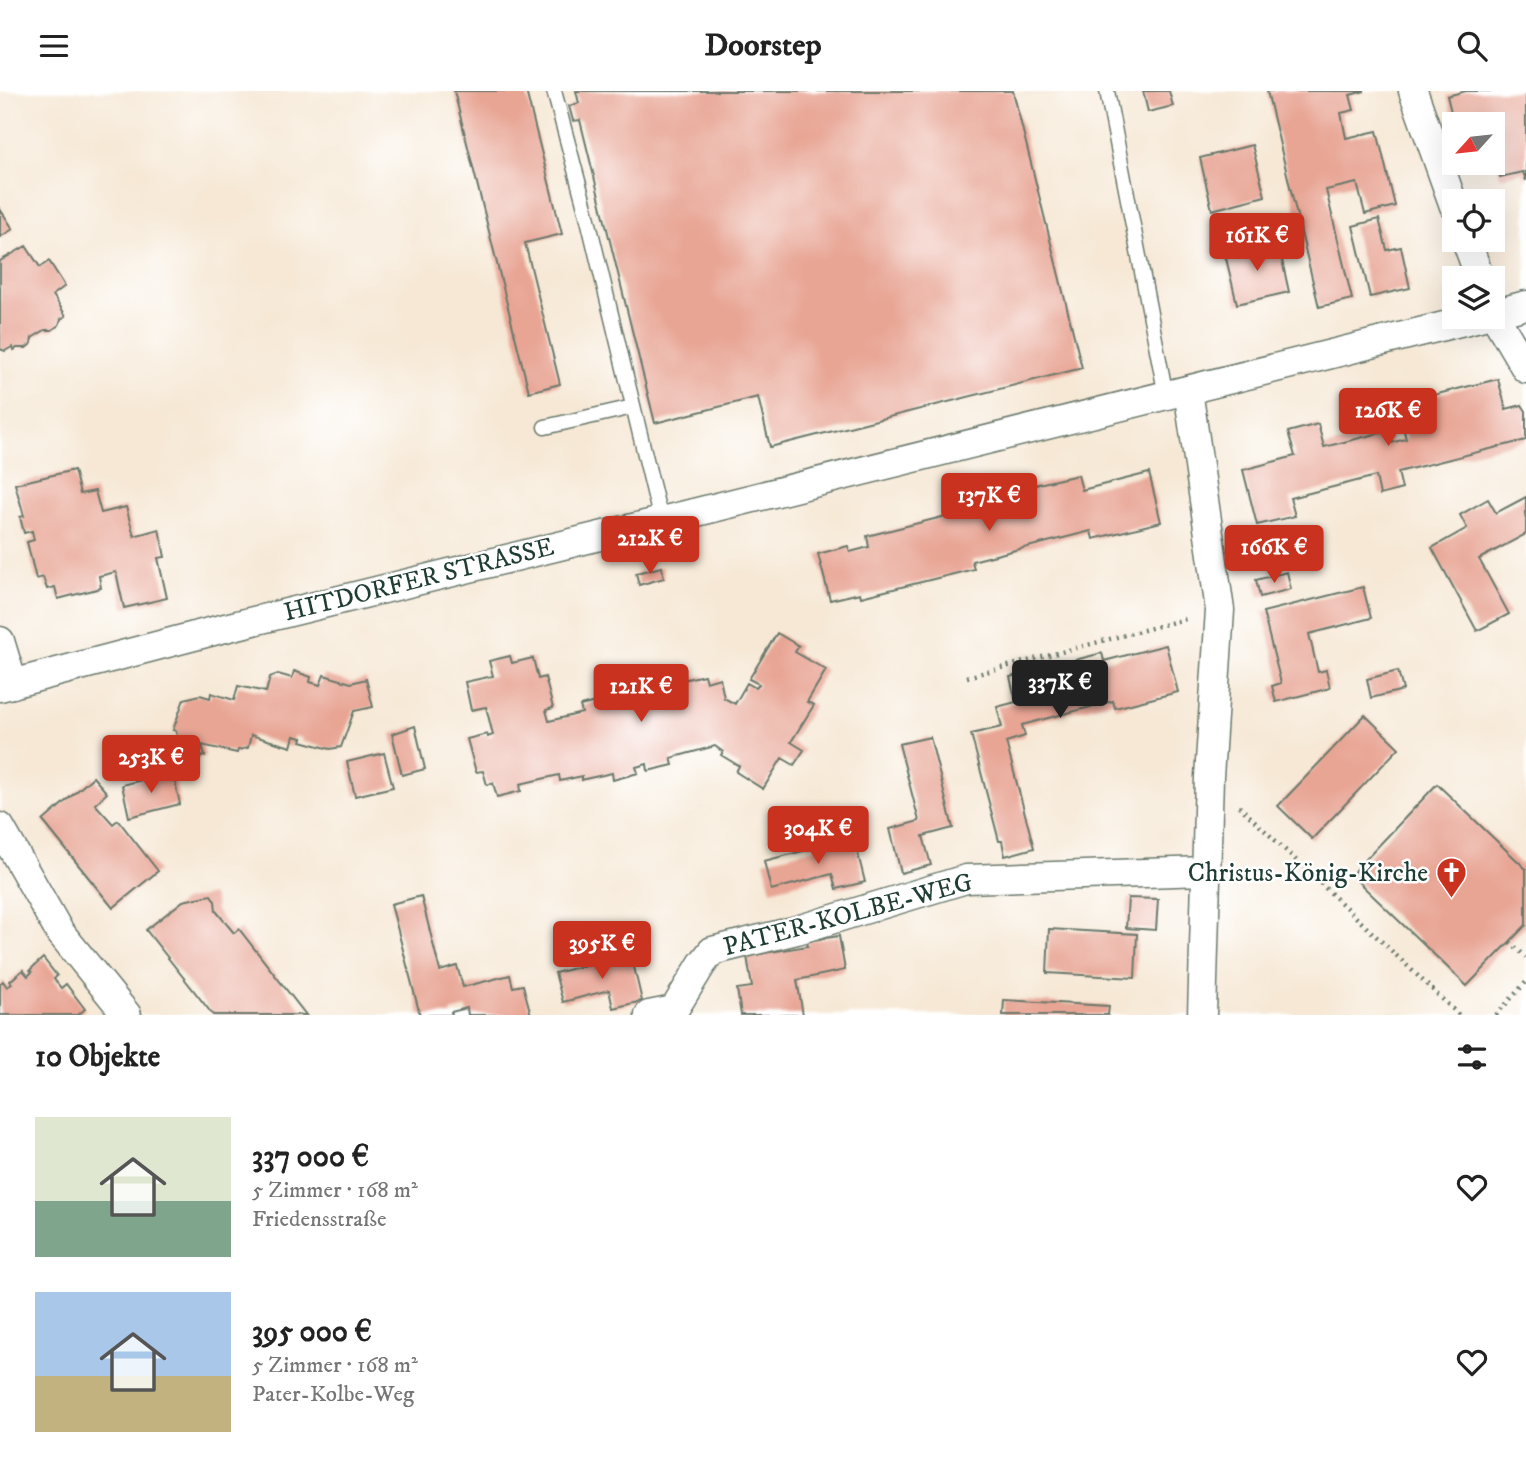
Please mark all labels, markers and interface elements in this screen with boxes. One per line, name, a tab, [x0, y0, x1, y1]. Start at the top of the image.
text: Doorstep	[704, 26, 822, 66]
icon: menu	[35, 27, 73, 65]
icon: search	[1453, 27, 1491, 65]
north arrow	[1442, 112, 1505, 175]
map controls	[1442, 112, 1505, 329]
button: locate	[1442, 189, 1505, 252]
pin: 161K €	[1200, 213, 1314, 273]
text: 161K €	[1225, 221, 1289, 250]
button: layers	[1442, 266, 1505, 329]
pin: 126K €	[1331, 389, 1445, 448]
text: 126K €	[1355, 396, 1421, 425]
pin: 137K €	[932, 473, 1046, 533]
text: 137K €	[957, 481, 1021, 510]
pin: 212K €	[593, 517, 707, 576]
text: 212K €	[617, 524, 683, 553]
pin: 166K €	[1217, 525, 1331, 585]
street label: HITDORFER STRASSE	[281, 530, 557, 630]
text: 166K €	[1241, 533, 1307, 562]
pin: 337K €	[1003, 661, 1117, 720]
pin: 121K €	[584, 665, 698, 724]
text: 337K €	[1028, 668, 1092, 697]
text: 121K €	[610, 672, 672, 701]
pin: 253K €	[94, 735, 208, 795]
text: 253K €	[118, 743, 184, 772]
pin: 304K €	[761, 807, 875, 866]
text: 304K €	[784, 814, 852, 843]
church icon: Christus-König-Kirche	[1434, 856, 1468, 900]
place label: Christus-König-Kirche	[1188, 857, 1428, 890]
street label: PATER-KOLBE-WEG	[720, 866, 976, 964]
pin: 395K €	[545, 921, 659, 981]
text: 395K €	[569, 929, 635, 958]
icon: filters	[1453, 1038, 1491, 1076]
text: 10 Objekte	[35, 1039, 160, 1076]
text: 337 000 €	[252, 1139, 369, 1176]
icon: home	[91, 1145, 175, 1229]
icon: heart	[1453, 1168, 1491, 1206]
text: 5 Zimmer · 168 m²	[252, 1176, 418, 1205]
text: Friedensstraße	[252, 1205, 387, 1234]
text: 395 000 €	[252, 1314, 372, 1351]
icon: home	[91, 1320, 175, 1404]
icon: heart	[1453, 1343, 1491, 1381]
text: 5 Zimmer · 168 m²	[252, 1351, 418, 1380]
text: Pater-Kolbe-Weg	[252, 1380, 414, 1409]

